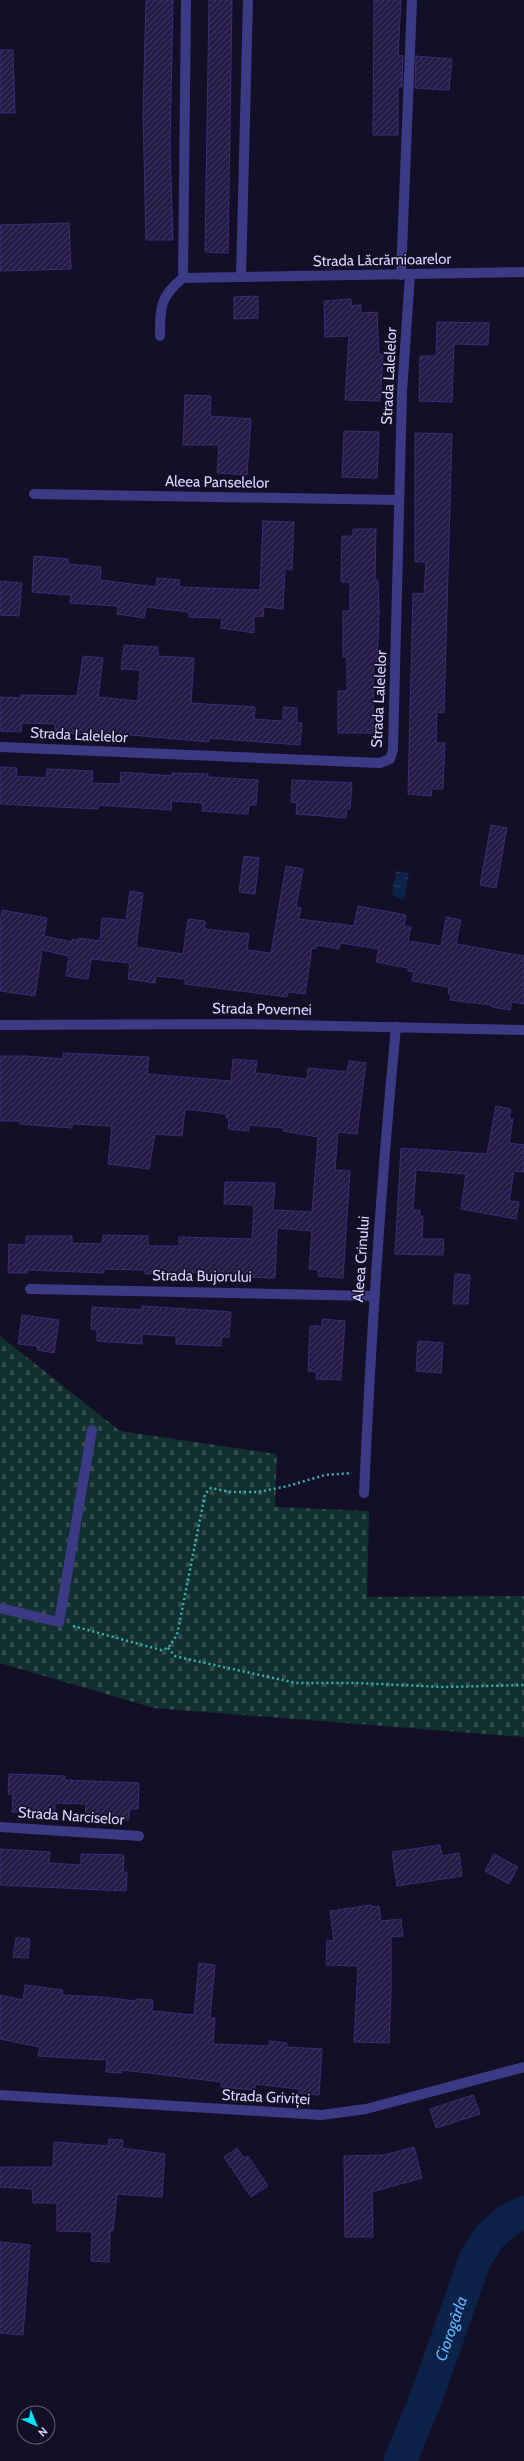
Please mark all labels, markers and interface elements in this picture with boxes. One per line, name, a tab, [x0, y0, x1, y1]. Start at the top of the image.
street label: Strada Lăcrămioarelor	[313, 250, 451, 270]
street label: Strada Lalelelor	[377, 326, 401, 425]
street label: Aleea Panselelor	[165, 472, 269, 492]
street label: Strada Lalelelor	[367, 649, 391, 748]
street label: Strada Lalelelor	[30, 723, 129, 747]
street label: Strada Povernei	[212, 999, 312, 1019]
street label: Aleea Crinului	[349, 1215, 373, 1303]
street label: Strada Bujorului	[152, 1266, 252, 1286]
street label: Strada Narciselor	[17, 1803, 125, 1829]
street label: Strada Griviței	[221, 2086, 311, 2109]
water label: Ciorogârla	[431, 2293, 471, 2363]
north arrow	[16, 2405, 56, 2445]
text: N	[35, 2424, 51, 2440]

